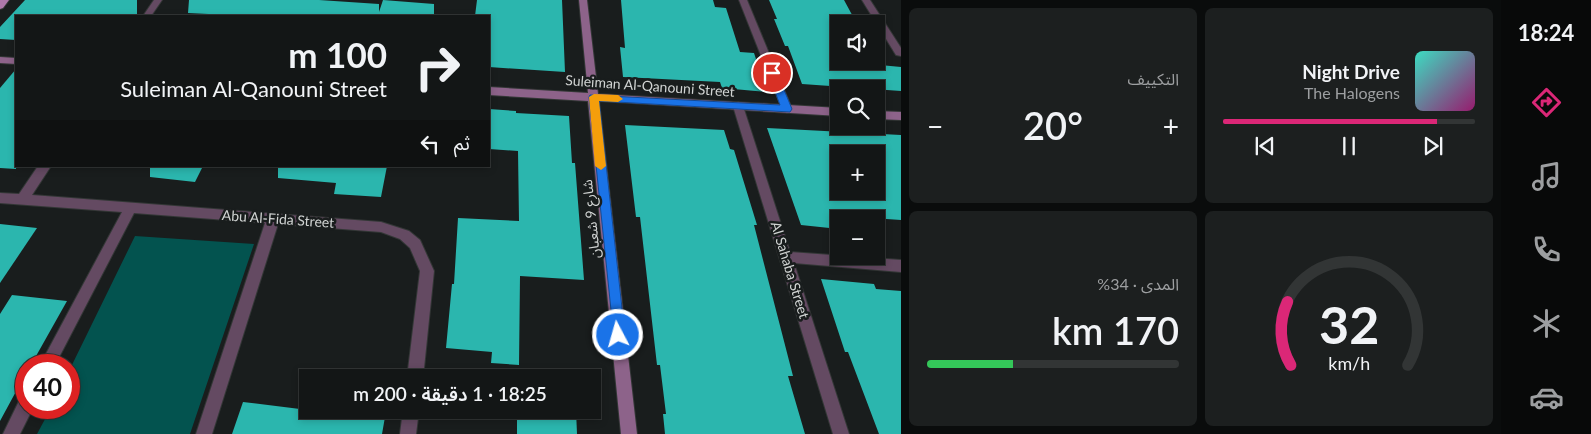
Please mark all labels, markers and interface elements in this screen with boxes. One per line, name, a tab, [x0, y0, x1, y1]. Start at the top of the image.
map controls	[830, 15, 885, 265]
button: sound	[830, 15, 885, 70]
text: 18:24	[1518, 19, 1574, 46]
text: 100 m	[288, 33, 387, 75]
icon: right	[405, 35, 470, 100]
pin	[751, 52, 793, 94]
icon: arrive	[758, 59, 786, 87]
text: Night Drive	[1302, 60, 1400, 83]
text: التكييف	[1127, 69, 1179, 88]
street label: Suleiman Al-Qanouni Street	[565, 71, 735, 100]
text: Suleiman Al-Qanouni Street	[120, 75, 387, 102]
button: search	[830, 80, 885, 135]
text: The Halogens	[1304, 83, 1400, 102]
icon: directions	[1529, 85, 1564, 120]
text: 20°	[1023, 102, 1083, 148]
text: −	[927, 109, 943, 143]
text: +	[1163, 109, 1179, 143]
icon: left	[416, 130, 444, 158]
text: ثم	[454, 131, 470, 154]
icon: previous	[1251, 132, 1279, 160]
icon: pause	[1335, 132, 1363, 160]
icon: next	[1419, 132, 1447, 160]
button: +	[830, 145, 885, 200]
icon: music	[1529, 159, 1564, 194]
street label: شارع 9 شعبان	[578, 178, 606, 259]
street label: Abu Al-Fida Street	[221, 206, 335, 231]
button: −	[830, 210, 885, 265]
street label: Al Sahaba Street	[768, 219, 813, 321]
icon: phone	[1529, 232, 1564, 267]
text: المدى · 34%	[1097, 274, 1179, 293]
text: 32	[1319, 293, 1379, 355]
icon: climate	[1529, 306, 1564, 341]
text: 170 km	[1052, 307, 1179, 353]
position arrow	[591, 308, 643, 360]
text: km/h	[1328, 352, 1370, 374]
speed limit sign: 40	[15, 354, 80, 419]
icon: car	[1529, 380, 1564, 415]
text: 18:25 · 1 دقيقة · 200 m	[353, 382, 547, 405]

